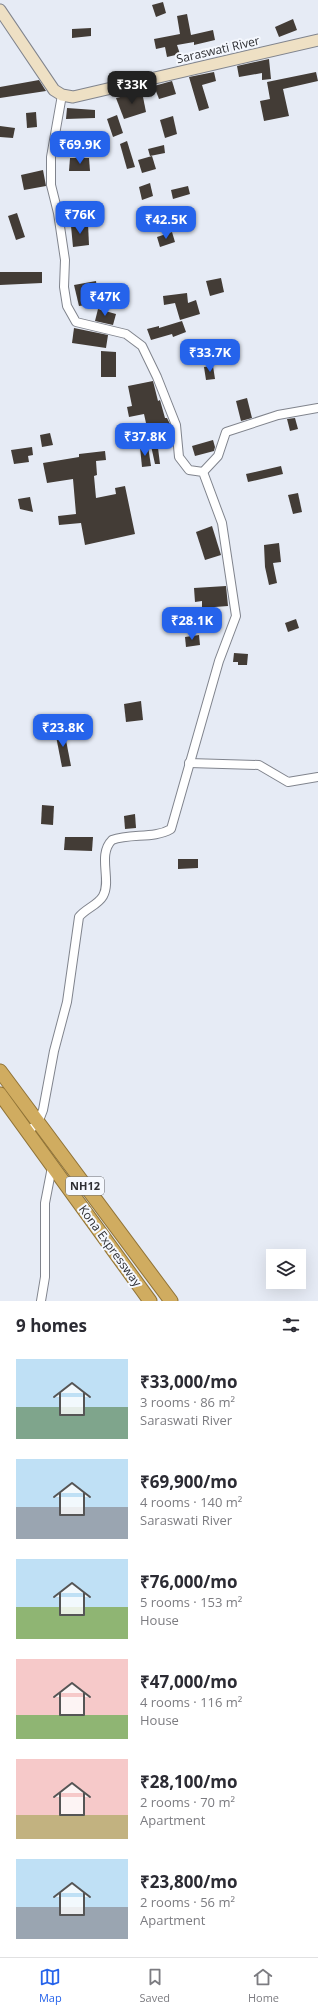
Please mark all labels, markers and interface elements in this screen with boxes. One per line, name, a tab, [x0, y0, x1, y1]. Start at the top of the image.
street label: Saraswati River	[175, 32, 261, 67]
pin: ₹33K	[108, 71, 156, 105]
text: ₹33K	[117, 75, 147, 93]
pin: ₹69.9K	[47, 131, 113, 165]
text: ₹69.9K	[59, 135, 101, 153]
pin: ₹76K	[56, 201, 104, 235]
text: ₹76K	[65, 205, 95, 223]
pin: ₹42.5K	[133, 206, 199, 240]
text: ₹42.5K	[145, 210, 187, 228]
pin: ₹47K	[81, 283, 129, 317]
text: ₹47K	[90, 287, 120, 305]
pin: ₹33.7K	[177, 339, 243, 373]
text: ₹33.7K	[189, 343, 231, 361]
pin: ₹37.8K	[112, 423, 178, 457]
text: ₹37.8K	[124, 427, 166, 445]
pin: ₹28.1K	[159, 607, 225, 641]
text: ₹28.1K	[171, 611, 213, 629]
pin: ₹23.8K	[30, 714, 96, 748]
text: ₹23.8K	[42, 718, 84, 736]
road number: NH12	[66, 1177, 104, 1195]
street label: Kona Expressway	[75, 1201, 146, 1291]
map controls	[266, 1249, 306, 1289]
button: layers	[266, 1249, 306, 1289]
text: 9 homes	[16, 1314, 87, 1337]
icon: filters	[280, 1314, 302, 1336]
text: ₹33,000/mo	[140, 1370, 237, 1393]
icon: home	[48, 1375, 96, 1423]
text: 3 rooms · 86 m²	[140, 1393, 235, 1411]
text: Saraswati River	[140, 1411, 232, 1429]
text: ₹69,900/mo	[140, 1470, 237, 1493]
icon: home	[48, 1475, 96, 1523]
text: 4 rooms · 140 m²	[140, 1493, 242, 1511]
text: Saraswati River	[140, 1511, 232, 1529]
text: ₹76,000/mo	[140, 1570, 237, 1593]
icon: home	[48, 1575, 96, 1623]
text: 5 rooms · 153 m²	[140, 1593, 242, 1611]
text: House	[140, 1611, 179, 1629]
text: ₹47,000/mo	[140, 1670, 237, 1693]
icon: home	[48, 1675, 96, 1723]
text: 4 rooms · 116 m²	[140, 1693, 242, 1711]
text: House	[140, 1711, 179, 1729]
text: ₹28,100/mo	[140, 1770, 237, 1793]
icon: home	[48, 1775, 96, 1823]
text: 2 rooms · 70 m²	[140, 1793, 235, 1811]
text: Apartment	[140, 1811, 205, 1829]
text: ₹23,800/mo	[140, 1870, 237, 1893]
icon: home	[48, 1875, 96, 1923]
text: 2 rooms · 56 m²	[140, 1893, 235, 1911]
text: Apartment	[140, 1911, 205, 1929]
tab: Map	[39, 1966, 62, 2005]
tab: Saved	[140, 1966, 170, 2005]
tab: Home	[248, 1966, 279, 2005]

